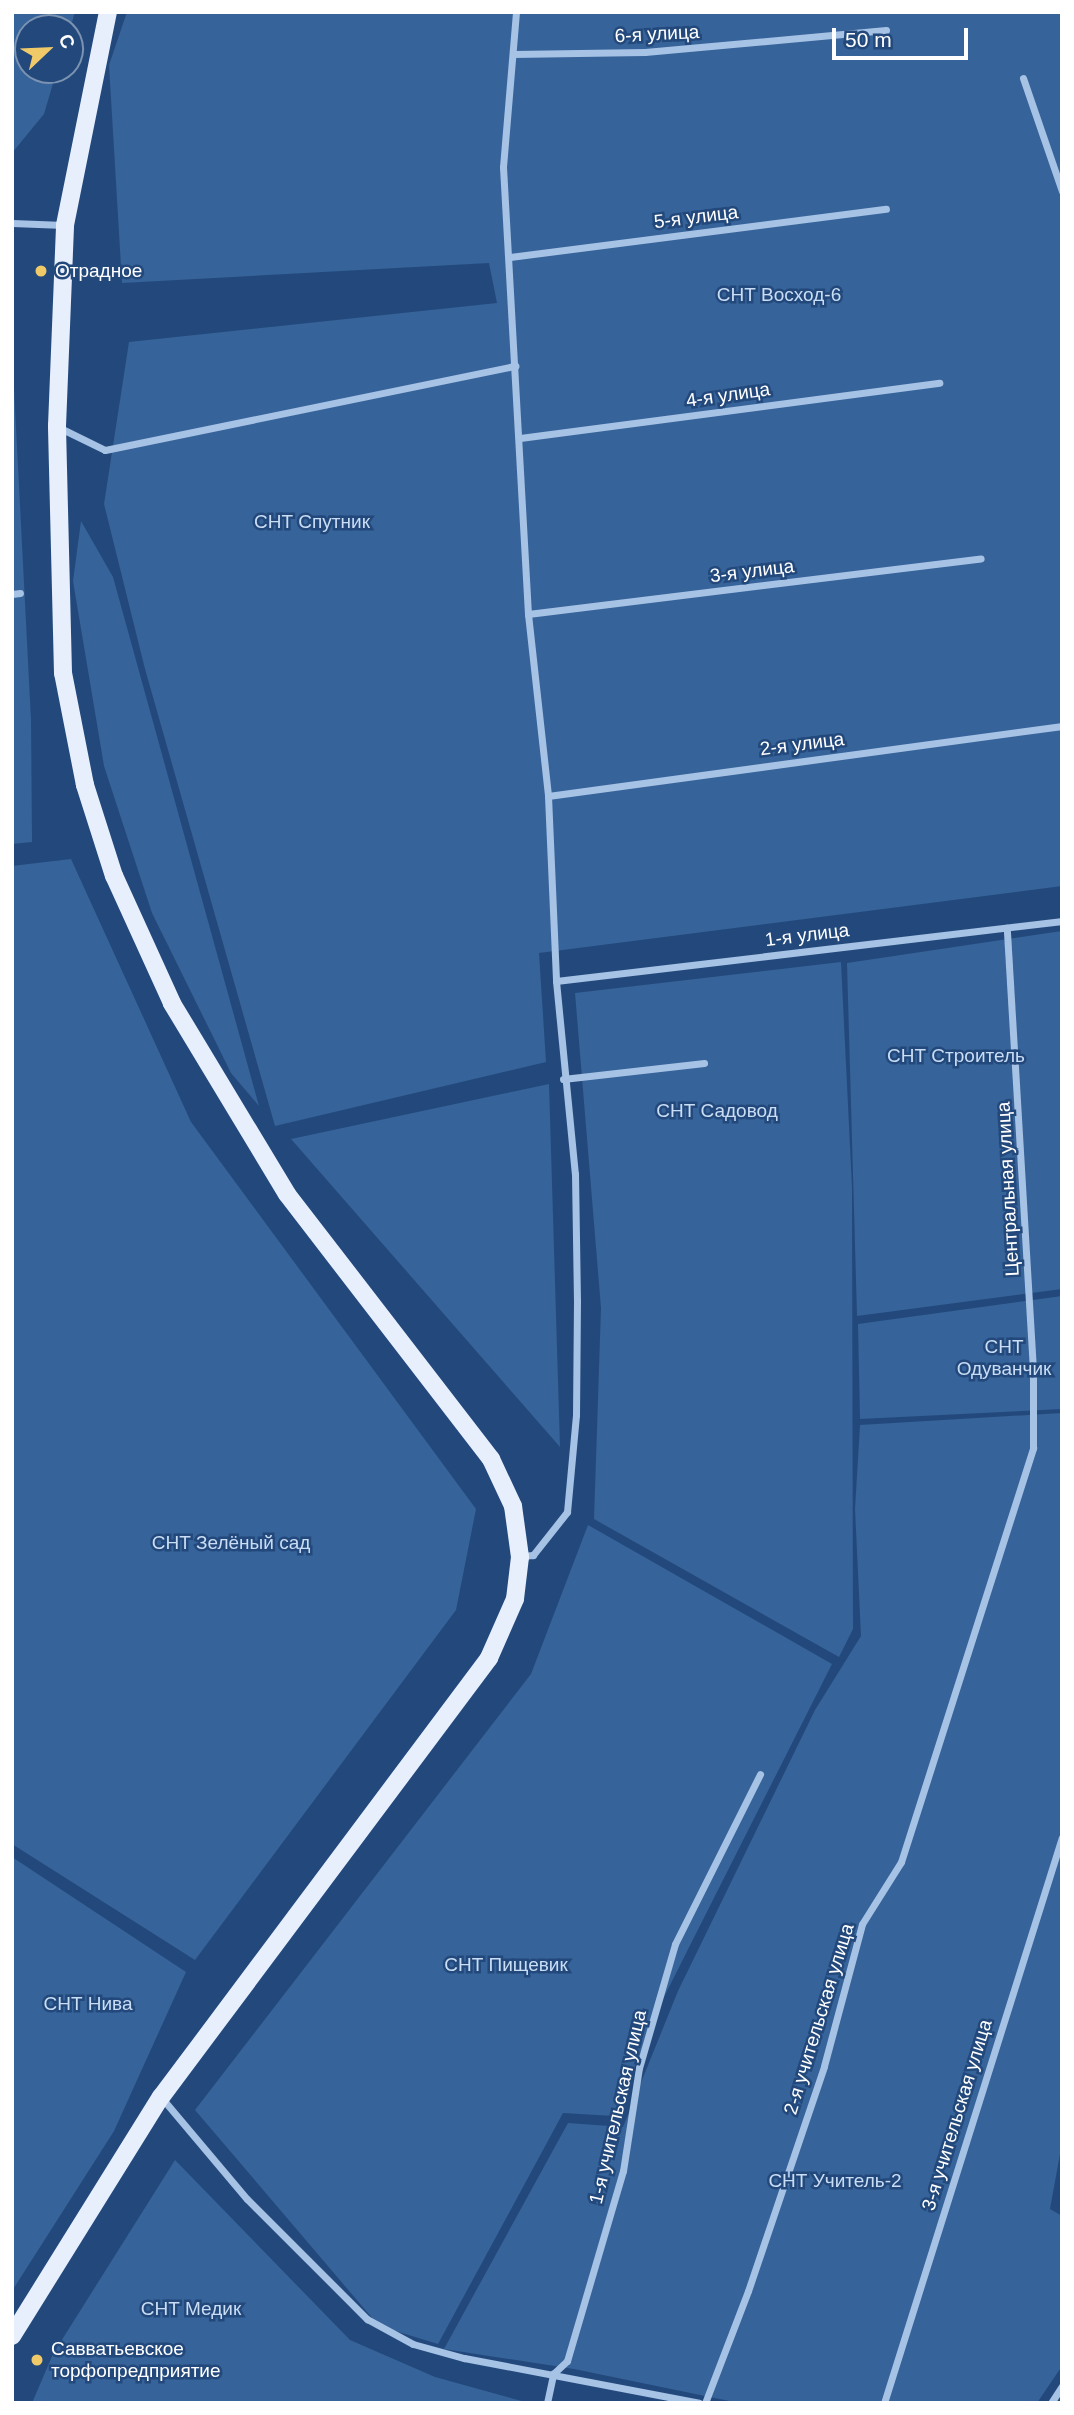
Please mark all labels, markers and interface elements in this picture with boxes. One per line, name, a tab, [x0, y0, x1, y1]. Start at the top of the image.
north arrow	[14, 14, 84, 84]
scale bar	[836, 14, 972, 58]
street label: 6-я улица	[614, 20, 700, 48]
text: 50 m	[845, 28, 892, 51]
text: С	[55, 31, 79, 52]
street label: 5-я улица	[653, 201, 739, 233]
place label: Отрадное	[55, 260, 142, 282]
marker: Отрадное	[33, 263, 49, 279]
park label: СНТ Восход-6	[717, 284, 841, 306]
street label: 4-я улица	[684, 378, 772, 412]
park label: СНТ Спутник	[254, 511, 370, 533]
street label: 3-я улица	[709, 555, 795, 587]
street label: 2-я улица	[759, 728, 845, 760]
street label: 1-я улица	[764, 919, 850, 951]
park label: СНТ Строитель	[887, 1045, 1025, 1067]
park label: СНТ Садовод	[656, 1100, 778, 1122]
street label: Центральная улица	[992, 1101, 1024, 1277]
park label: СНТ Одуванчик	[957, 1336, 1051, 1380]
park label: СНТ Зелёный сад	[152, 1532, 310, 1554]
street label: 2-я учительская улица	[779, 1921, 859, 2117]
park label: СНТ Пищевик	[444, 1954, 568, 1976]
park label: СНТ Нива	[43, 1993, 133, 2015]
street label: 1-я учительская улица	[585, 2008, 651, 2206]
street label: 3-я учительская улица	[917, 2017, 997, 2213]
park label: СНТ Учитель-2	[768, 2170, 902, 2192]
park label: СНТ Медик	[141, 2298, 241, 2320]
place label: Савватьевское торфопредприятие	[51, 2338, 221, 2382]
marker: Савватьевское торфопредприятие	[29, 2352, 45, 2368]

